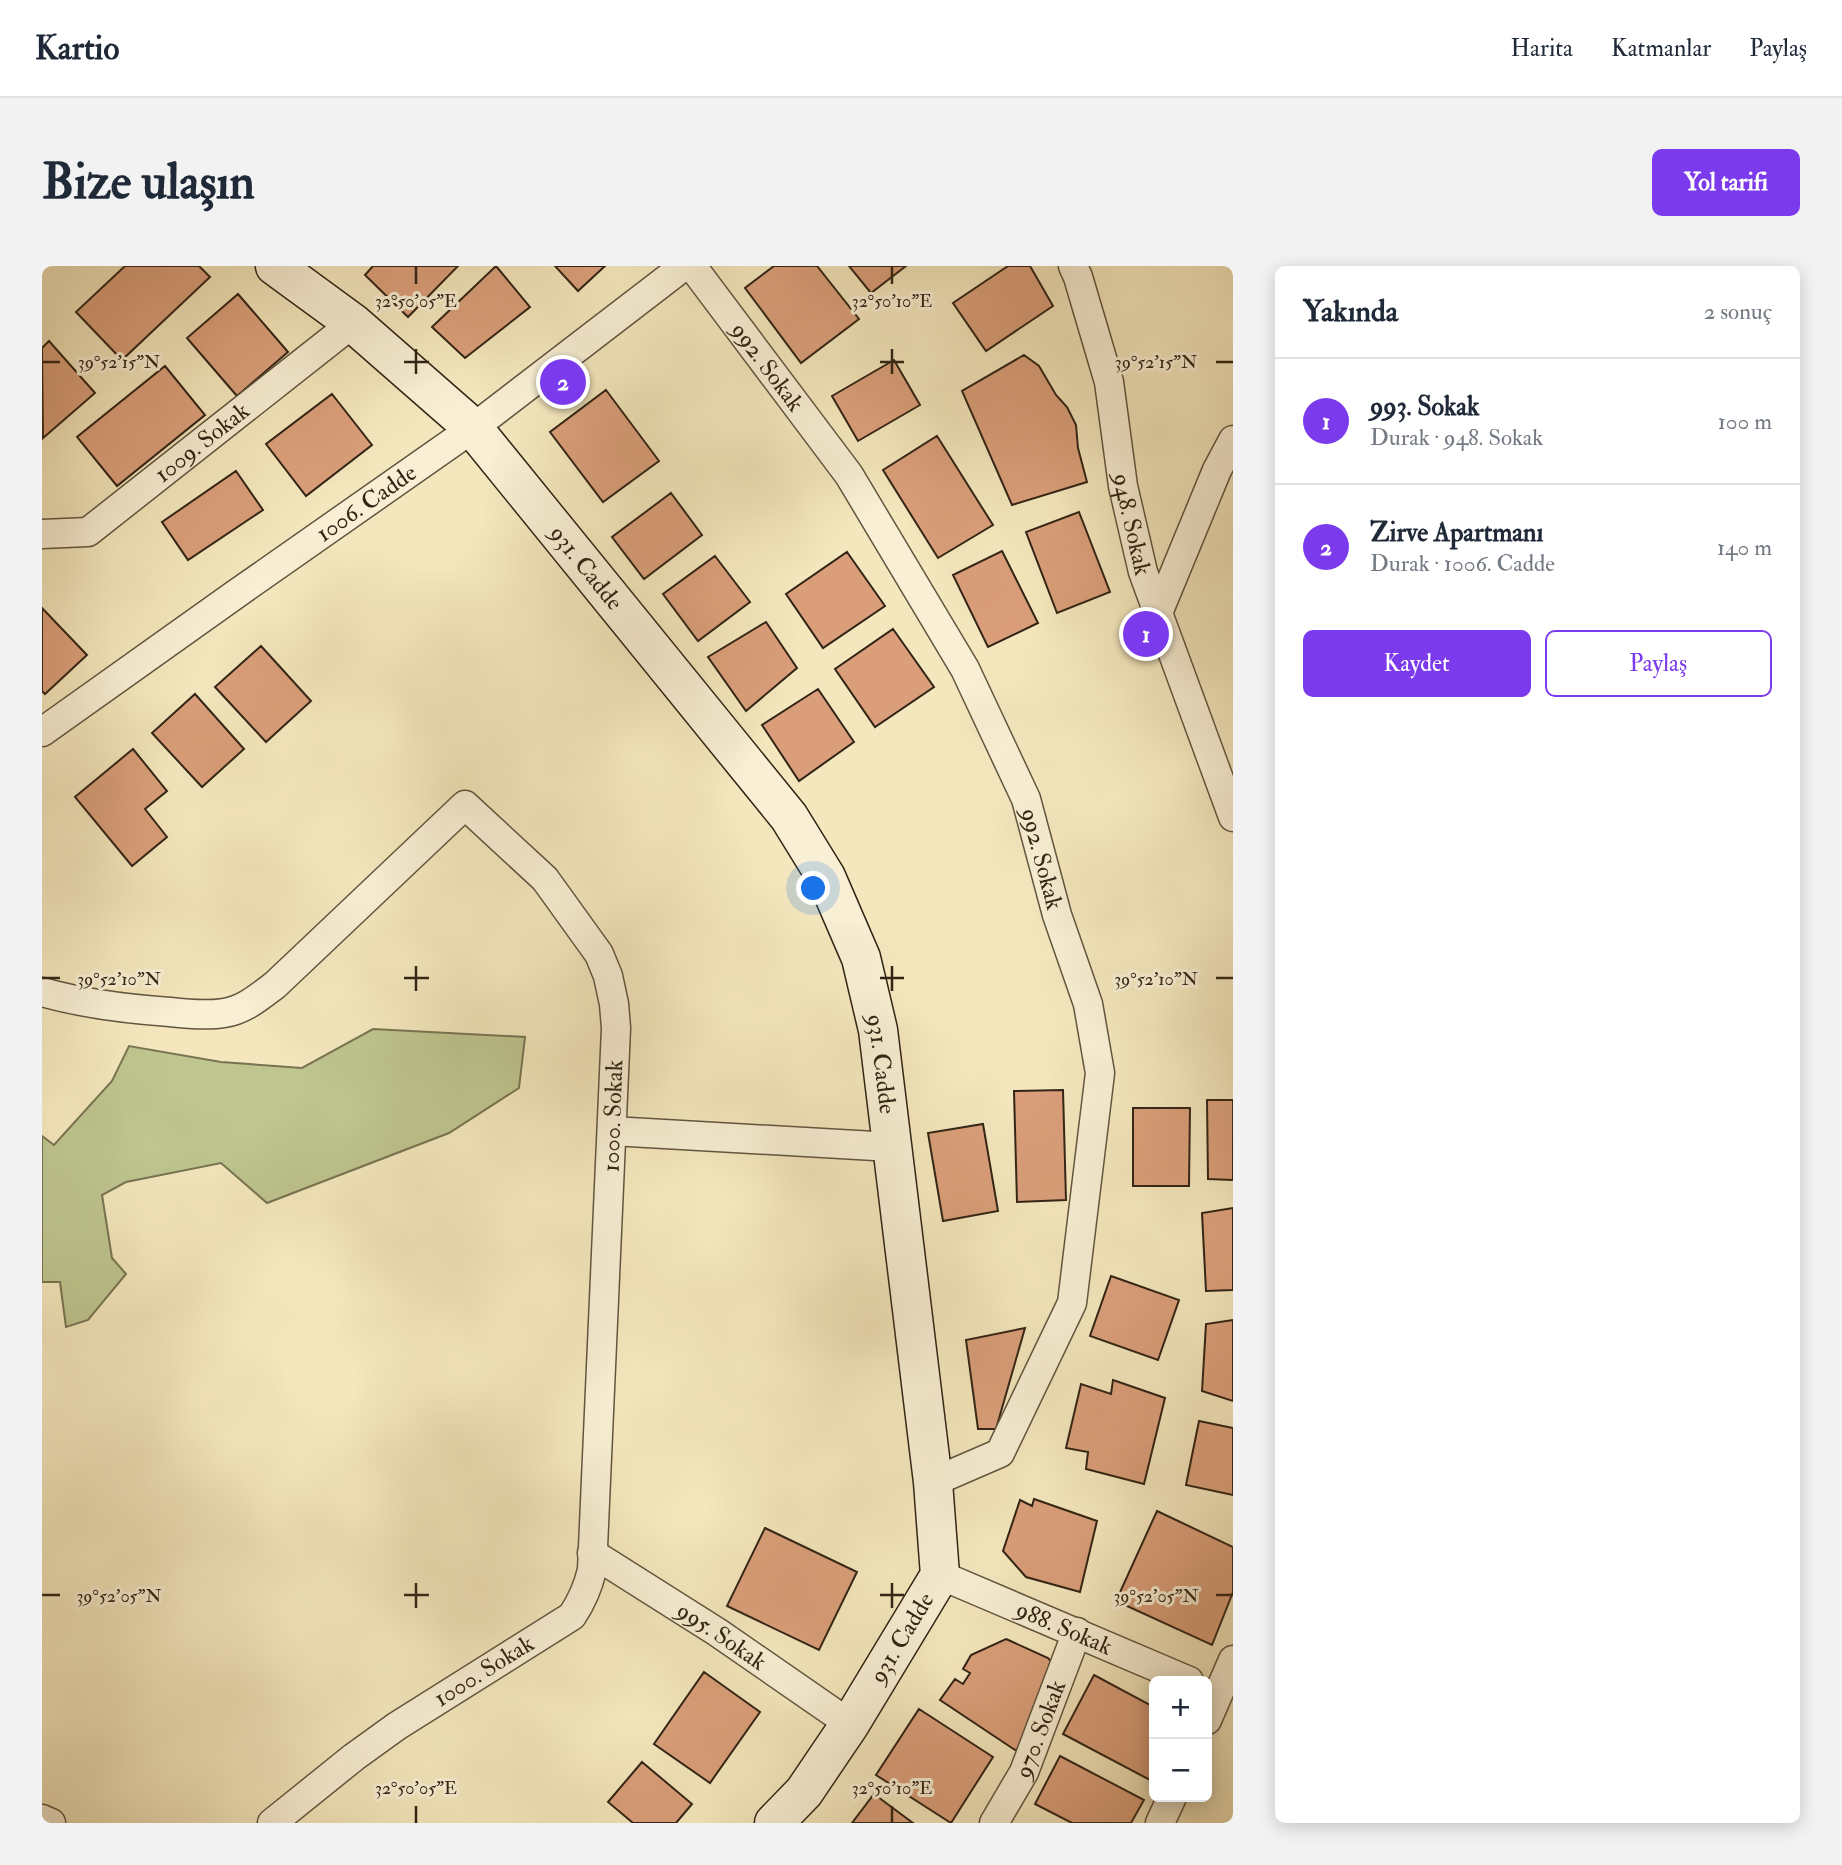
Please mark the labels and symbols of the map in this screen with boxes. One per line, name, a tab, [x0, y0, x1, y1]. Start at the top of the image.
text: 32°50'05"E	[375, 290, 457, 313]
text: 32°50'10"E	[852, 290, 932, 313]
street label: 992. Sokak	[723, 314, 812, 418]
text: 39°52'15"N	[78, 351, 160, 374]
text: 39°52'15"N	[1115, 351, 1197, 374]
pin: 2	[540, 356, 586, 408]
street label: 1009. Sokak	[148, 395, 256, 489]
street label: 1006. Cadde	[310, 457, 423, 549]
street label: 948. Sokak	[1106, 470, 1159, 579]
street label: 931. Cadde	[541, 517, 630, 617]
pin: 1	[1123, 608, 1169, 660]
street label: 992. Sokak	[1013, 803, 1071, 914]
your location	[796, 871, 830, 905]
text: 39°52'10"N	[77, 968, 161, 991]
text: 39°52'10"N	[1114, 968, 1198, 991]
street label: 931. Cadde	[859, 1009, 904, 1116]
street label: 1000. Sokak	[596, 1059, 630, 1173]
text: 39°52'05"N	[76, 1585, 162, 1608]
text: 39°52'05"N	[1113, 1585, 1199, 1608]
street label: 931. Cadde	[862, 1587, 941, 1691]
street label: 988. Sokak	[1009, 1593, 1118, 1662]
street label: 995. Sokak	[669, 1594, 773, 1678]
street label: 1000. Sokak	[428, 1628, 540, 1714]
street label: 970. Sokak	[1007, 1675, 1073, 1785]
text: 32°50'05"E	[375, 1777, 457, 1800]
text: 32°50'10"E	[852, 1777, 932, 1800]

